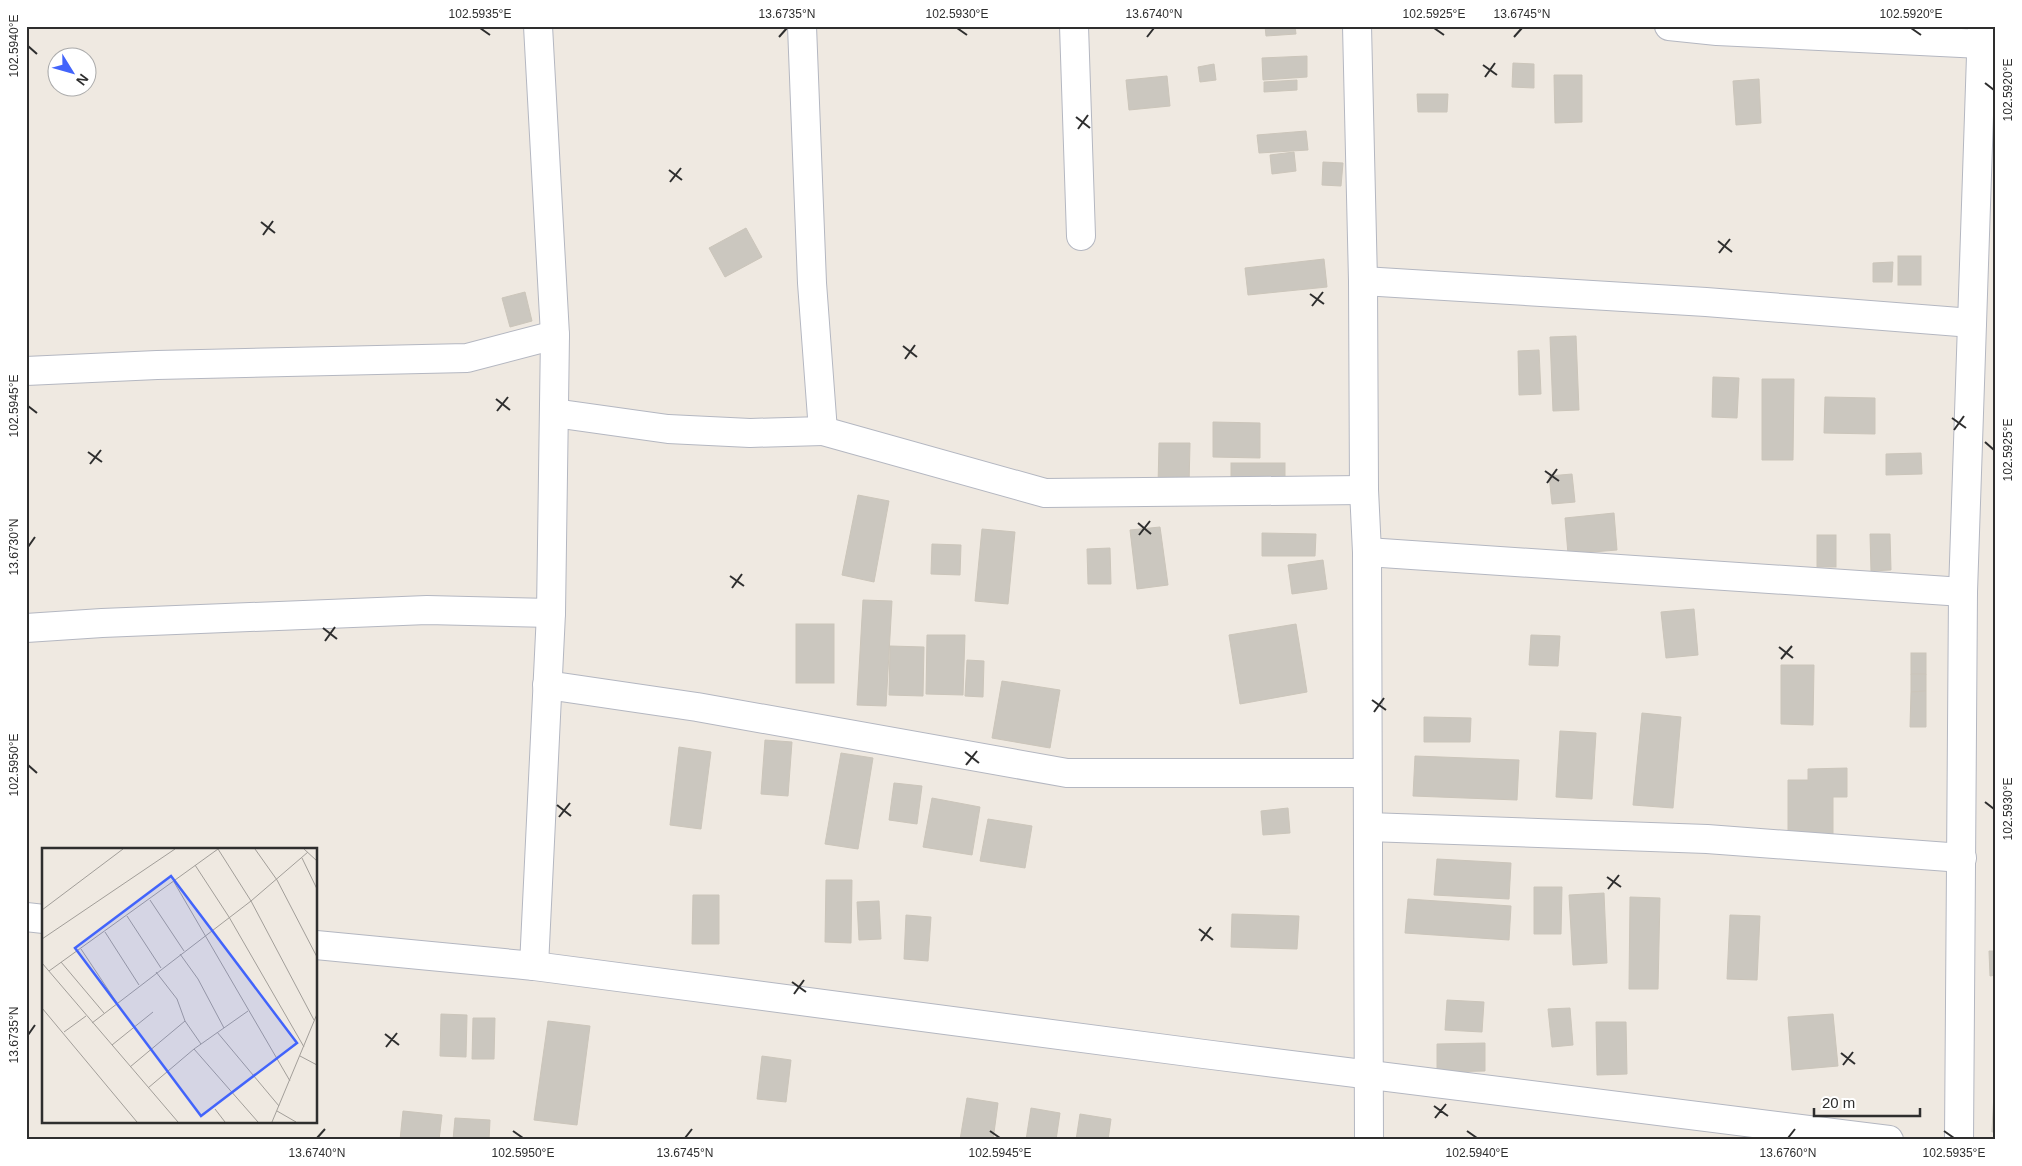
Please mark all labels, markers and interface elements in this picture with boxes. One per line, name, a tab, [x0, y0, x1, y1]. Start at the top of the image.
text: 102.5935°E	[449, 7, 511, 21]
text: 13.6735°N	[759, 7, 815, 21]
text: 102.5930°E	[926, 7, 988, 21]
text: 13.6740°N	[1126, 7, 1182, 21]
text: 102.5925°E	[1403, 7, 1465, 21]
text: 13.6745°N	[1494, 7, 1550, 21]
text: 102.5920°E	[1880, 7, 1942, 21]
text: 102.5940°E	[7, 15, 21, 77]
north arrow	[48, 48, 98, 98]
text: 102.5920°E	[2001, 59, 2015, 121]
text: N	[73, 71, 92, 89]
text: 102.5945°E	[7, 375, 21, 437]
text: 102.5925°E	[2001, 419, 2015, 481]
text: 13.6730°N	[7, 519, 21, 575]
text: 102.5950°E	[7, 734, 21, 796]
text: 102.5930°E	[2001, 778, 2015, 840]
inset map	[42, 848, 318, 1124]
text: 13.6735°N	[7, 1007, 21, 1063]
scale bar	[1814, 1086, 1921, 1118]
text: 20 m	[1822, 1094, 1855, 1111]
text: 13.6740°N	[289, 1146, 345, 1160]
text: 102.5950°E	[492, 1146, 554, 1160]
text: 13.6745°N	[657, 1146, 713, 1160]
text: 102.5945°E	[969, 1146, 1031, 1160]
text: 102.5940°E	[1446, 1146, 1508, 1160]
text: 13.6760°N	[1760, 1146, 1816, 1160]
text: 102.5935°E	[1923, 1146, 1985, 1160]

